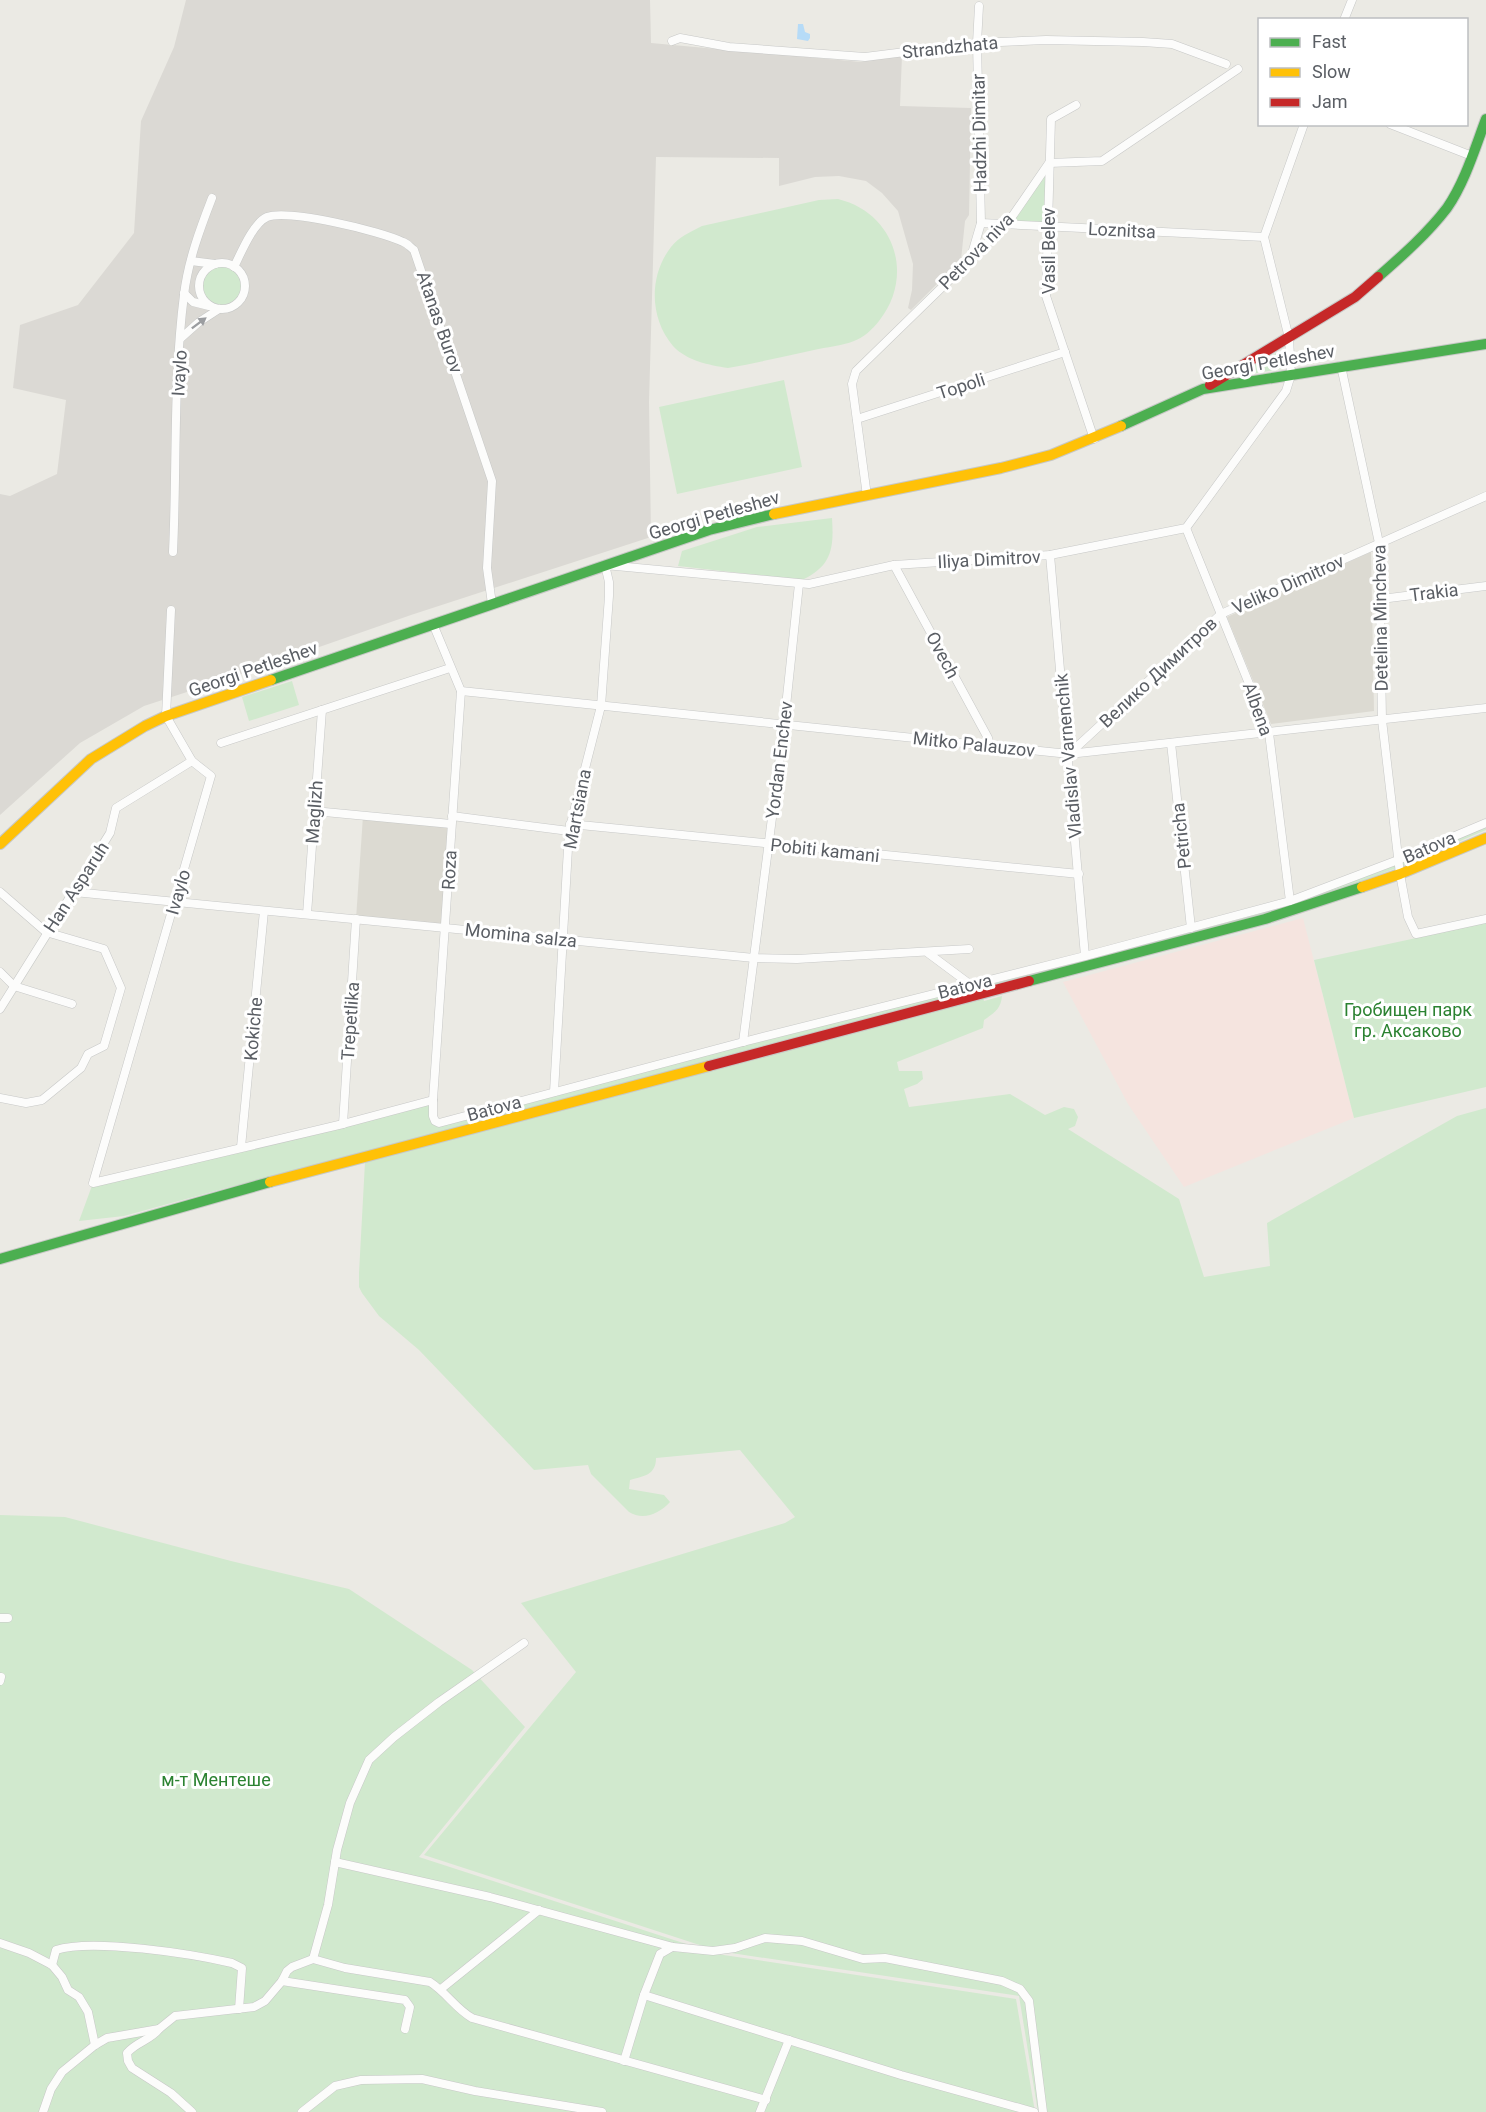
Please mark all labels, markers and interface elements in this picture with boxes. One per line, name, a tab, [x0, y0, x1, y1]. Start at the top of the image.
legend	[1258, 18, 1468, 126]
text: Fast	[1312, 31, 1347, 52]
street label: Strandzhata	[901, 32, 999, 62]
text: Slow	[1312, 61, 1351, 82]
street label: Hadzhi Dimitar	[967, 74, 991, 192]
text: Jam	[1312, 91, 1348, 112]
street label: Vasil Belev	[1038, 207, 1059, 294]
street label: Petrova niva	[934, 208, 1018, 294]
street label: Loznitsa	[1087, 218, 1157, 242]
street label: Atanas Burov	[413, 268, 467, 376]
one-way arrow	[192, 317, 207, 329]
street label: Georgi Petleshev	[1200, 340, 1337, 384]
street label: Ivaylo	[167, 349, 191, 397]
street label: Topoli	[934, 368, 988, 404]
street label: Georgi Petleshev	[646, 486, 782, 544]
street label: Detelina Mincheva	[1368, 544, 1392, 692]
street label: Iliya Dimitrov	[937, 546, 1041, 572]
street label: Veliko Dimitrov	[1229, 550, 1347, 618]
street label: Trakia	[1408, 579, 1460, 605]
street label: Велико Димитров	[1095, 612, 1221, 732]
street label: Ovech	[922, 628, 964, 682]
street label: Georgi Petleshev	[186, 637, 320, 701]
street label: Vladislav Varnenchik	[1050, 672, 1086, 840]
street label: Albena	[1239, 679, 1277, 739]
street label: Yordan Enchev	[761, 700, 797, 820]
street label: Mitko Palauzov	[912, 727, 1036, 761]
street label: Martsiana	[559, 767, 595, 851]
street label: Maglizh	[301, 780, 327, 844]
street label: Petricha	[1167, 802, 1195, 870]
street label: Batova	[1399, 827, 1459, 867]
street label: Pobiti kamani	[769, 834, 881, 866]
street label: Han Asparuh	[39, 838, 113, 936]
street label: Roza	[437, 850, 461, 890]
street label: Ivaylo	[162, 867, 194, 917]
street label: Momina salza	[464, 919, 578, 951]
street label: Batova	[936, 969, 994, 1003]
street label: Trepetlika	[337, 981, 363, 1061]
street label: Kokiche	[240, 996, 266, 1062]
park label: Гробищен парк гр. Аксаково	[1344, 999, 1472, 1041]
street label: Batova	[465, 1091, 523, 1125]
park label: м-т Ментeше	[161, 1769, 271, 1790]

